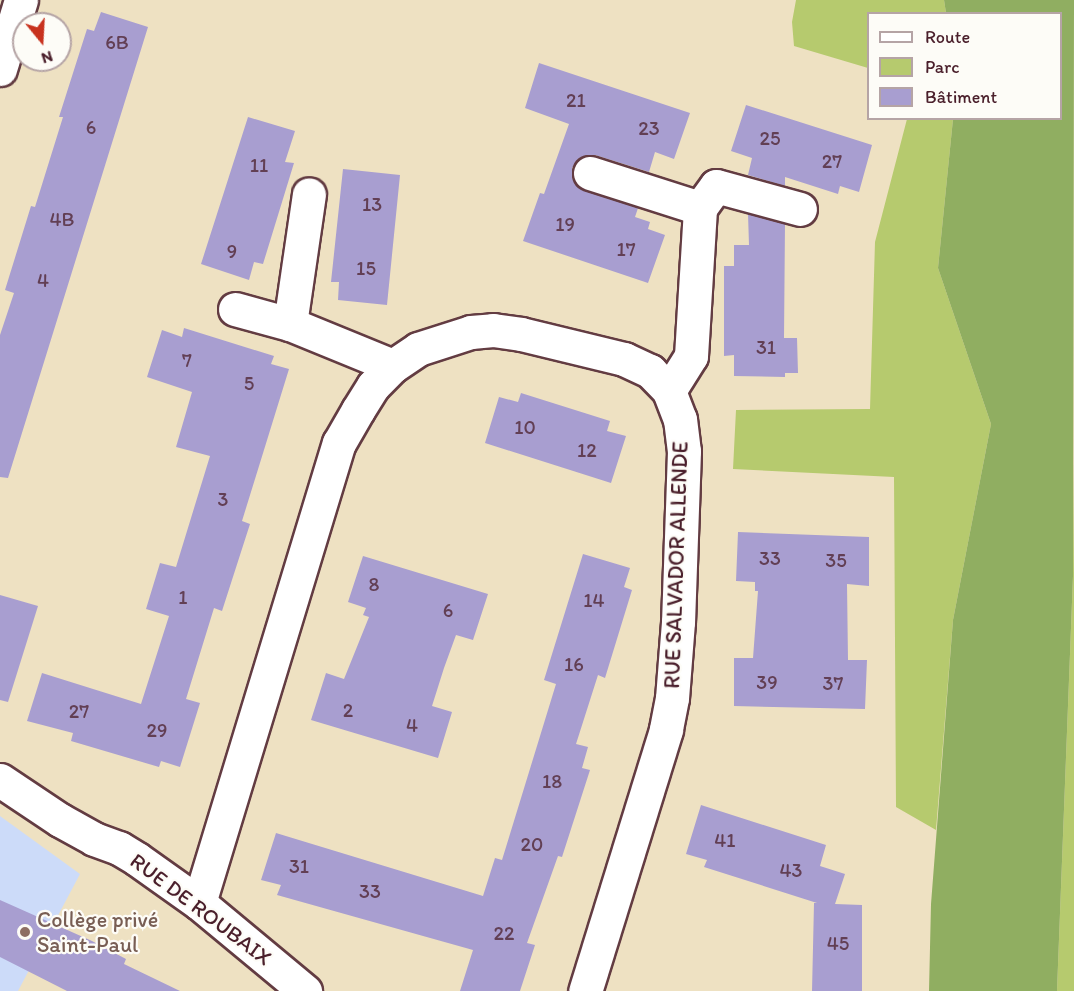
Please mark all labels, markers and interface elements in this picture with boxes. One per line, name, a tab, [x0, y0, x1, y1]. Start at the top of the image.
north arrow	[12, 12, 72, 72]
legend	[867, 12, 1062, 120]
text: Route	[925, 26, 970, 48]
house number: 6B	[105, 30, 129, 54]
text: N	[39, 47, 55, 68]
text: Parc	[925, 56, 959, 78]
text: Bâtiment	[925, 86, 997, 108]
house number: 21	[566, 88, 586, 112]
house number: 6	[86, 115, 96, 139]
house number: 23	[638, 116, 660, 140]
house number: 25	[759, 126, 781, 150]
house number: 27	[822, 149, 842, 173]
house number: 11	[250, 153, 268, 177]
house number: 13	[362, 192, 382, 216]
house number: 4B	[50, 207, 74, 231]
house number: 19	[555, 212, 575, 236]
house number: 17	[616, 237, 636, 261]
house number: 9	[227, 239, 237, 263]
house number: 15	[356, 256, 376, 280]
house number: 4	[37, 268, 49, 292]
house number: 31	[756, 335, 776, 359]
house number: 7	[182, 348, 192, 372]
house number: 5	[244, 371, 254, 395]
house number: 10	[514, 415, 536, 439]
house number: 12	[577, 438, 597, 462]
street label: RUE SALVADOR ALLENDE	[658, 440, 694, 690]
house number: 3	[218, 487, 228, 511]
house number: 33	[759, 546, 781, 570]
house number: 35	[825, 548, 847, 572]
house number: 8	[369, 572, 379, 596]
house number: 1	[178, 585, 188, 609]
house number: 14	[583, 588, 605, 612]
house number: 6	[443, 598, 453, 622]
house number: 16	[564, 652, 584, 676]
house number: 39	[756, 670, 778, 694]
house number: 37	[823, 671, 843, 695]
house number: 2	[343, 698, 353, 722]
house number: 27	[69, 699, 89, 723]
house number: 4	[406, 713, 418, 737]
house number: 29	[147, 718, 167, 742]
house number: 18	[542, 769, 562, 793]
house number: 41	[714, 828, 736, 852]
house number: 20	[521, 832, 543, 856]
street label: RUE DE ROUBAIX	[125, 847, 277, 971]
house number: 31	[289, 854, 309, 878]
house number: 43	[780, 858, 802, 882]
house number: 33	[359, 879, 381, 903]
place label: Collège privé Saint-Paul	[37, 906, 158, 957]
house number: 22	[493, 921, 515, 945]
marker: Collège privé Saint-Paul	[18, 925, 32, 939]
house number: 45	[827, 931, 849, 955]

